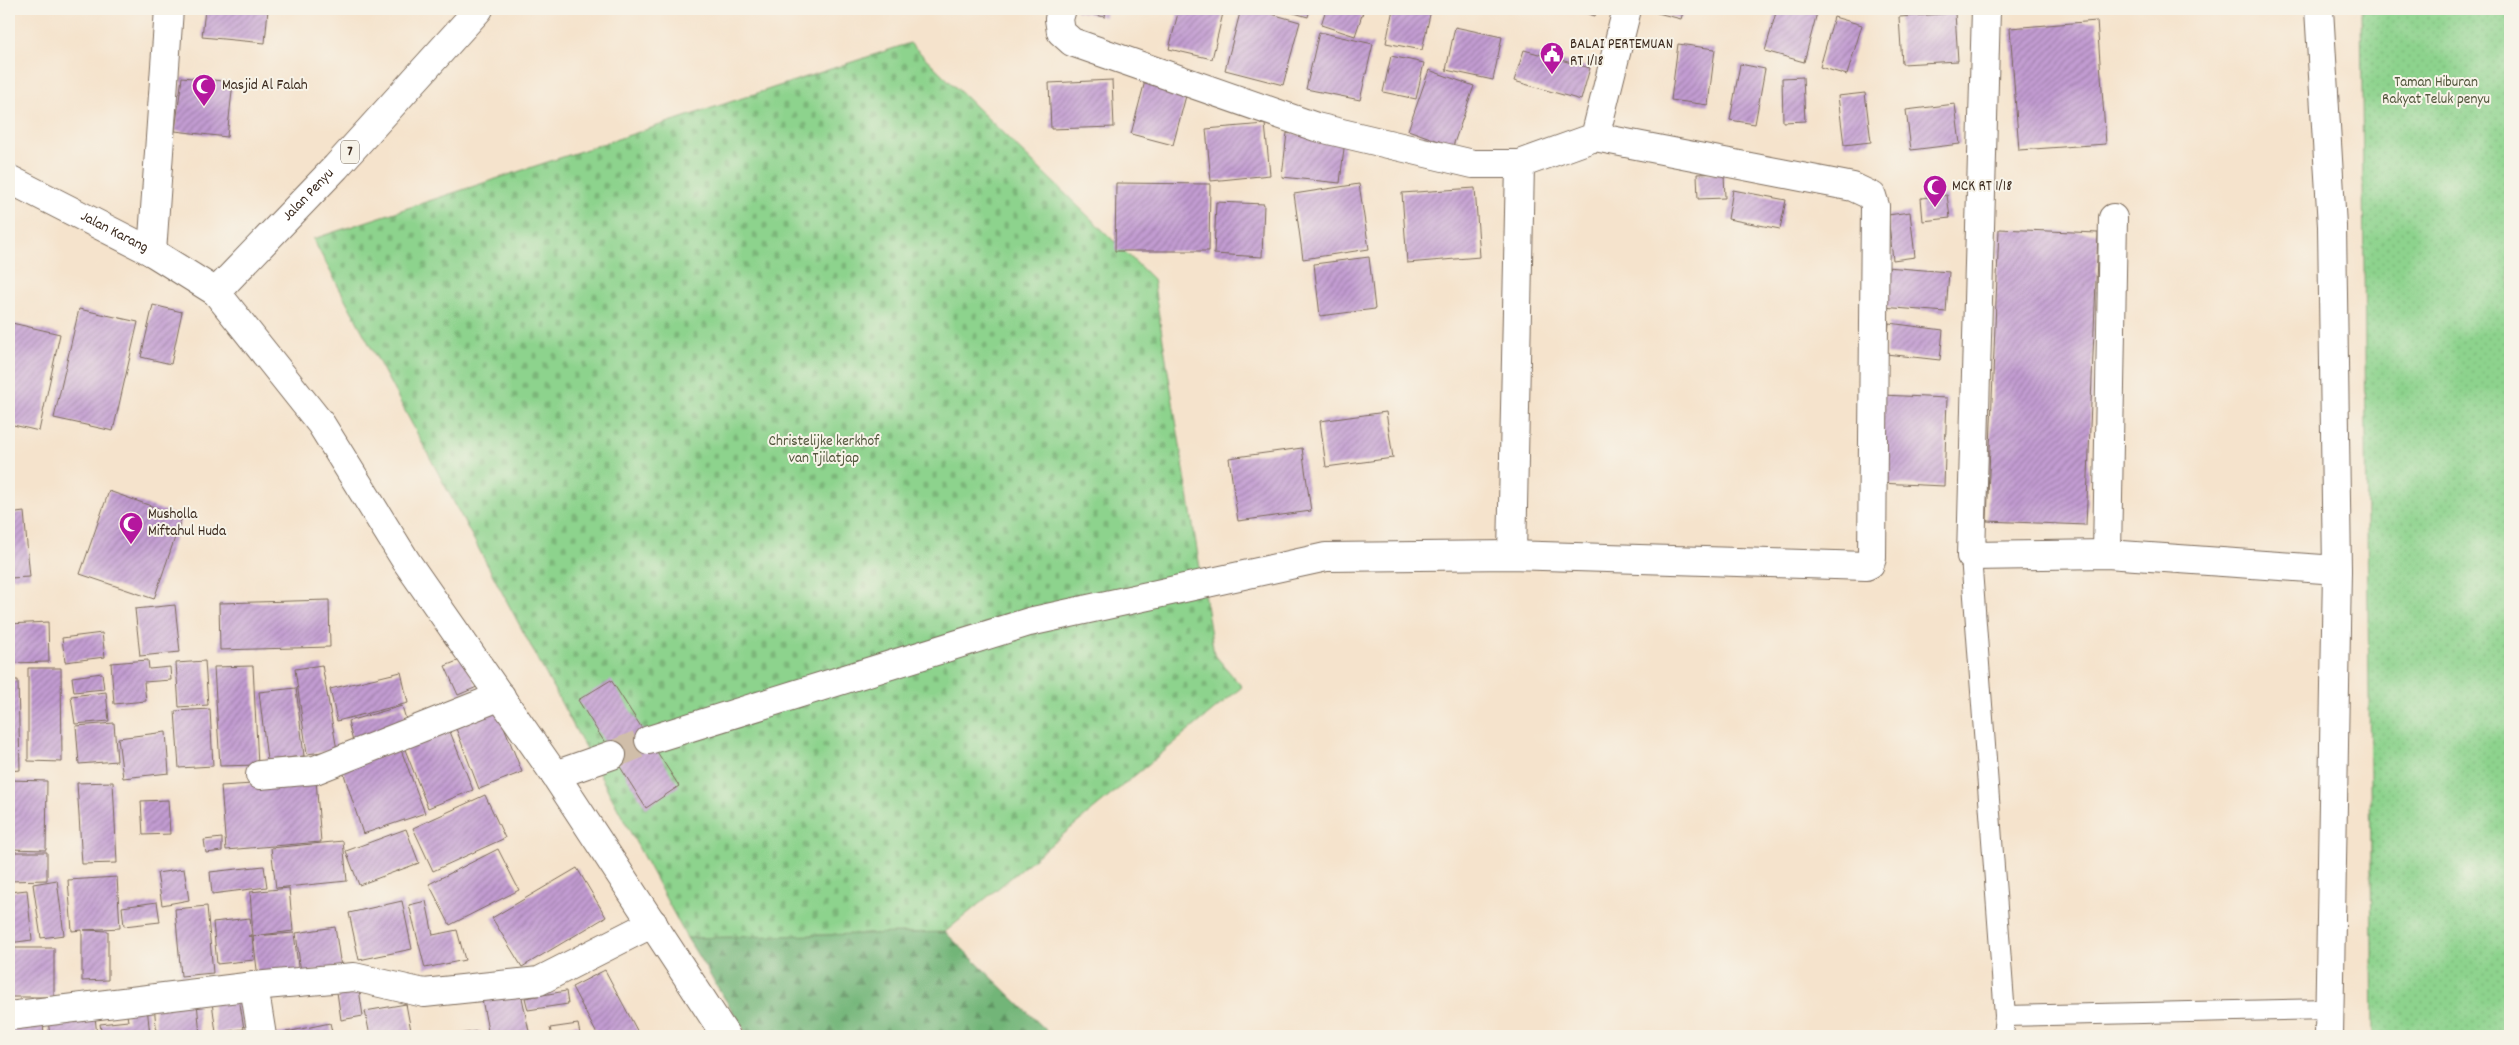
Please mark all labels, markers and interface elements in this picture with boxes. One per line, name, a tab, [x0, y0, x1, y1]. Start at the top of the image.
place label: BALAI PERTEMUAN RT 1/18	[1570, 34, 1673, 73]
public building icon: BALAI PERTEMUAN RT 1/18	[1539, 41, 1565, 75]
park label: Taman Hiburan Rakyat Teluk penyu	[2382, 72, 2490, 111]
mosque icon: Masjid Al Falah	[191, 73, 217, 107]
place label: Masjid Al Falah	[222, 75, 308, 97]
road number: 7	[341, 140, 359, 163]
street label: Jalan Penyu	[278, 164, 340, 227]
mosque icon: MCK RT 1/18	[1922, 174, 1948, 208]
place label: MCK RT 1/18	[1952, 176, 2012, 198]
street label: Jalan Karang	[76, 206, 152, 259]
park label: Christelijke kerkhof van Tjilatjap	[769, 431, 880, 470]
place label: Musholla Miftahul Huda	[148, 504, 227, 543]
mosque icon: Musholla Miftahul Huda	[118, 511, 144, 545]

